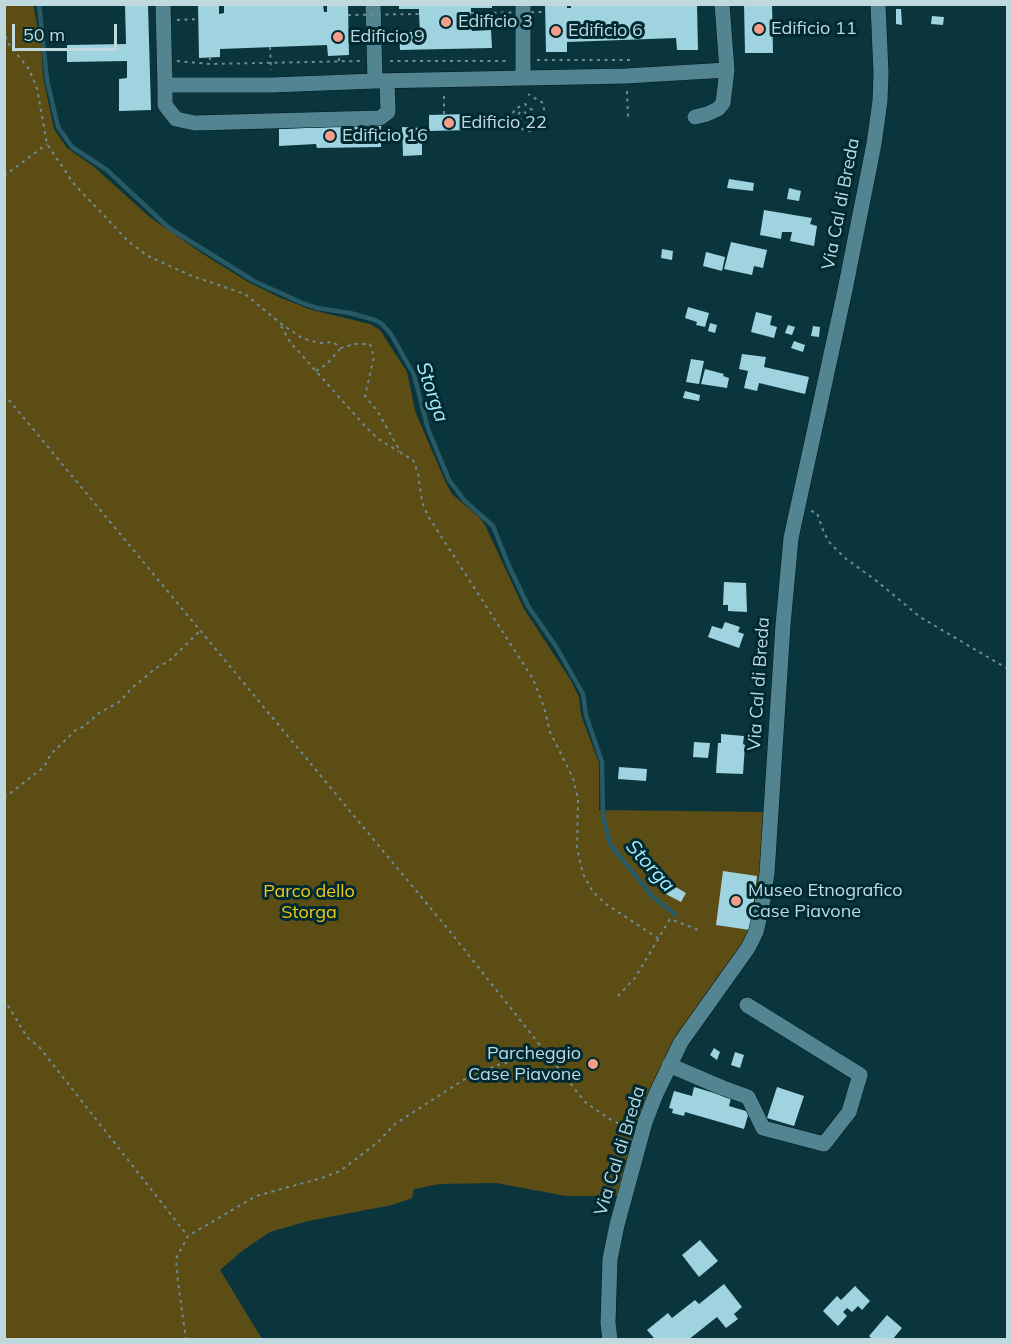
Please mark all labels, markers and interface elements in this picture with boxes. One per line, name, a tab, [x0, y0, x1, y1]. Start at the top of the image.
place label: Edificio 3	[458, 11, 533, 33]
scale bar	[15, 12, 120, 50]
marker: Edificio 3	[439, 15, 453, 29]
place label: Edificio 11	[771, 18, 857, 40]
place label: Edificio 6	[568, 20, 643, 42]
marker: Edificio 11	[752, 22, 766, 36]
text: 50 m	[23, 23, 65, 46]
marker: Edificio 6	[549, 24, 563, 38]
place label: Edificio 9	[350, 26, 425, 48]
marker: Edificio 9	[331, 30, 345, 44]
place label: Edificio 22	[461, 112, 547, 134]
marker: Edificio 22	[442, 116, 456, 130]
place label: Edificio 16	[342, 125, 428, 147]
marker: Edificio 16	[323, 129, 337, 143]
street label: Via Cal di Breda	[818, 136, 864, 272]
water label: Storga	[411, 359, 453, 425]
street label: Via Cal di Breda	[744, 616, 774, 752]
water label: Storga	[620, 835, 680, 897]
place label: Museo Etnografico Case Piavone	[748, 880, 903, 922]
park label: Parco dello Storga	[263, 881, 355, 924]
marker: Museo Etnografico Case Piavone	[729, 894, 743, 908]
place label: Parcheggio Case Piavone	[468, 1043, 581, 1086]
marker: Parcheggio Case Piavone	[586, 1057, 600, 1071]
street label: Via Cal di Breda	[590, 1084, 650, 1218]

